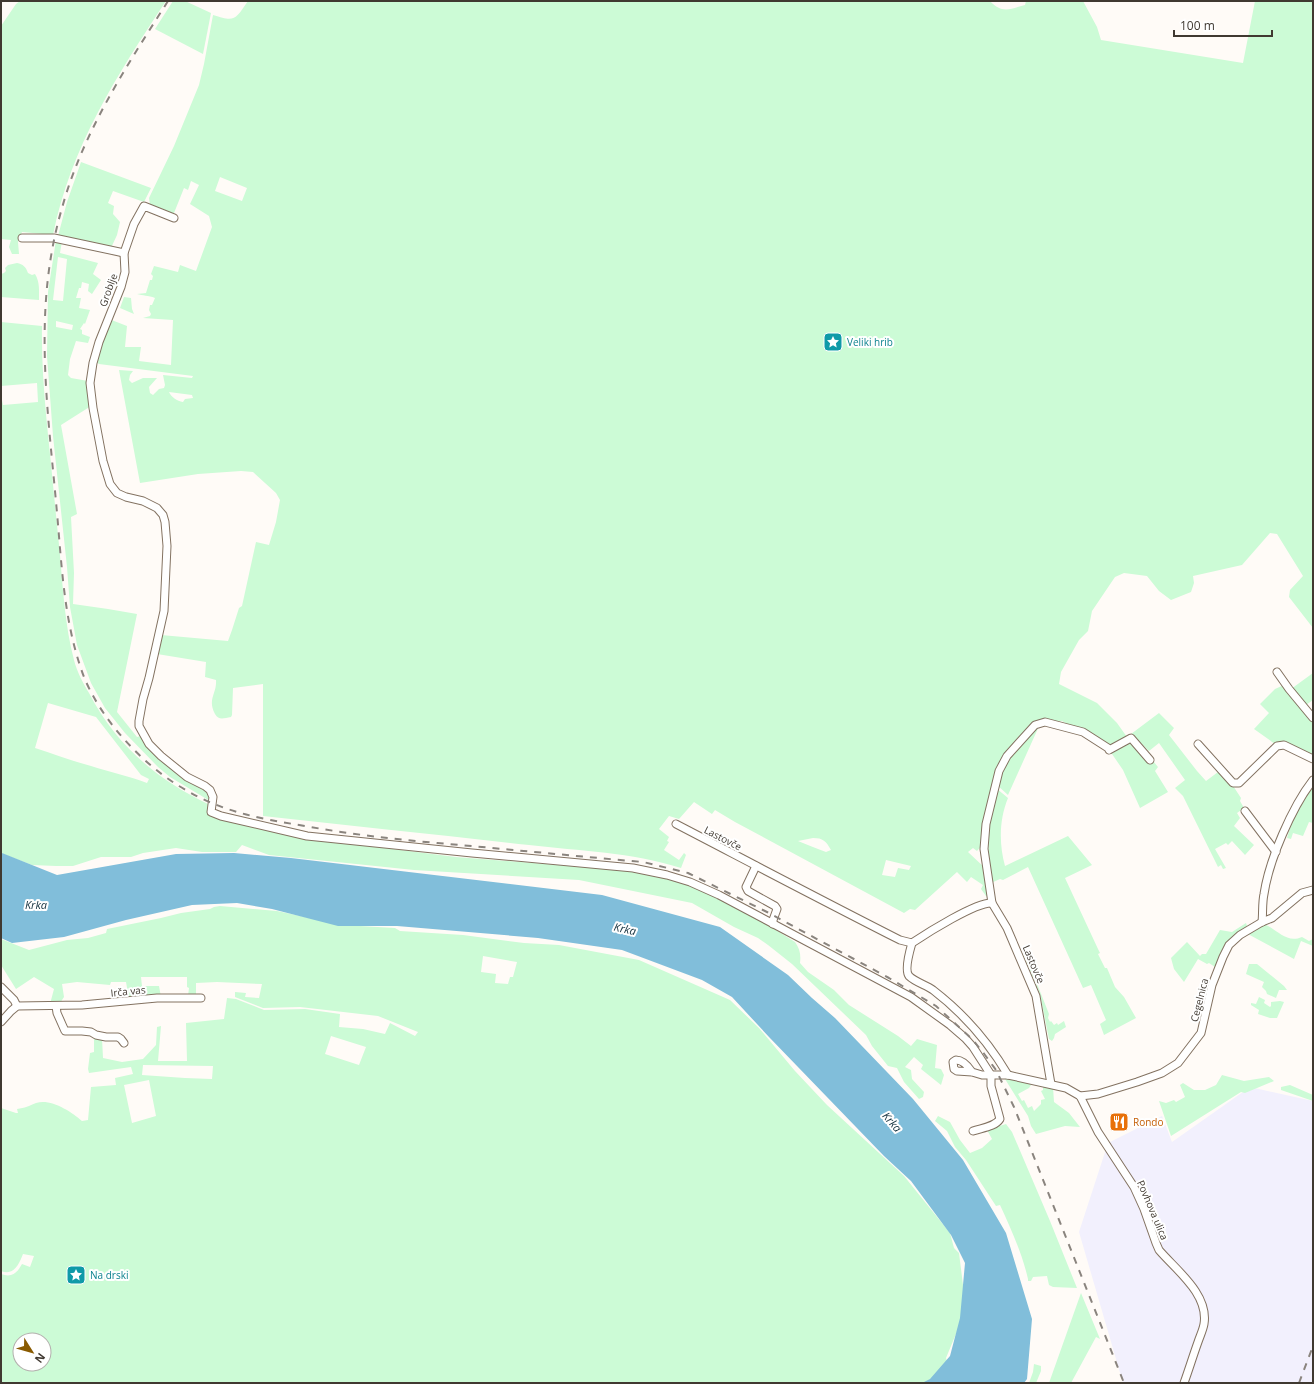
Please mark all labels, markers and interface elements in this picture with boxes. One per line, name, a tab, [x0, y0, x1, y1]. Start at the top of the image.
scale bar	[1174, 12, 1272, 38]
text: 100 m	[1180, 17, 1215, 34]
street label: Groblje	[96, 271, 121, 308]
place icon: Veliki hrib	[822, 331, 844, 353]
place label: Veliki hrib	[847, 335, 893, 349]
street label: Lastovče	[702, 823, 745, 854]
water label: Krka	[25, 897, 47, 912]
water label: Krka	[613, 919, 637, 938]
street label: Lastovče	[1020, 943, 1049, 986]
street label: Cegelnica	[1187, 977, 1211, 1023]
street label: Irča vas	[110, 982, 146, 1000]
water label: Krka	[879, 1108, 905, 1135]
restaurant icon: Rondo	[1108, 1111, 1130, 1133]
place label: Rondo	[1133, 1115, 1163, 1129]
street label: Povhova ulica	[1134, 1178, 1172, 1242]
place icon: Na drski	[65, 1264, 87, 1286]
place label: Na drski	[90, 1268, 128, 1282]
north arrow	[12, 1332, 52, 1372]
text: N	[32, 1350, 49, 1366]

